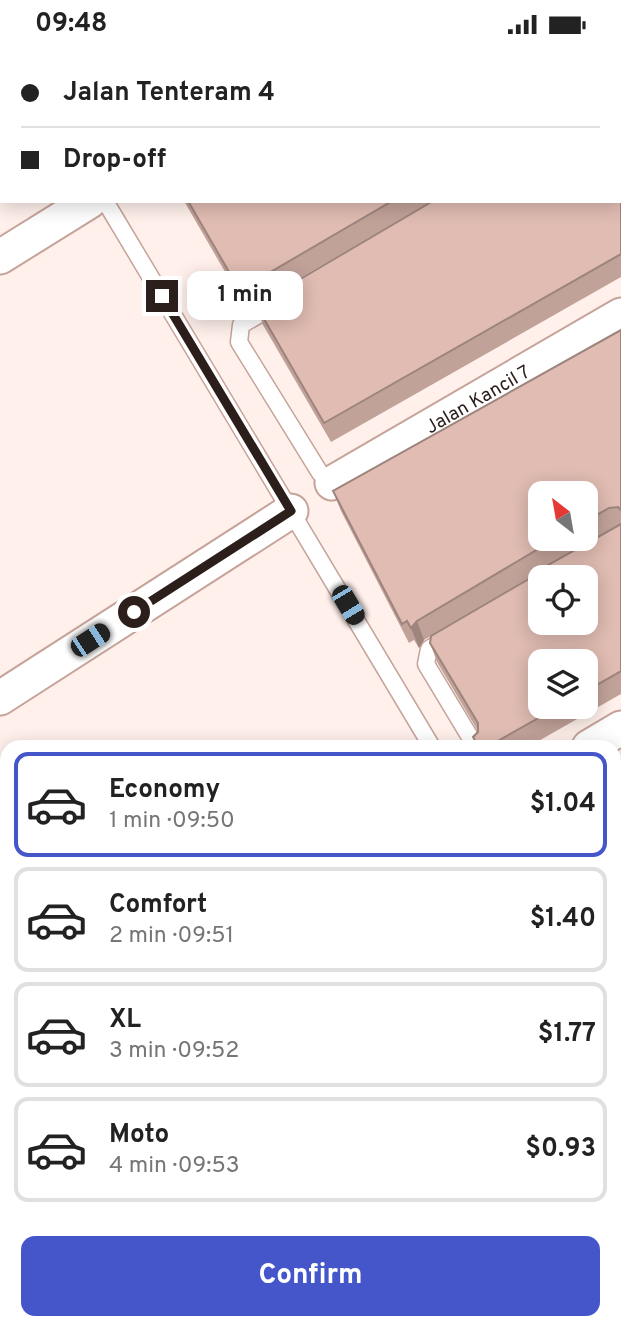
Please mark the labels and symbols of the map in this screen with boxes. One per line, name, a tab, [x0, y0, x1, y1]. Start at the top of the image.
callout: 1 min	[186, 271, 302, 321]
route end	[146, 280, 178, 312]
street label: Jalan Kancil 7	[422, 360, 535, 440]
north arrow	[528, 481, 598, 551]
car	[329, 582, 368, 628]
route start	[118, 596, 150, 628]
car	[67, 620, 114, 660]

